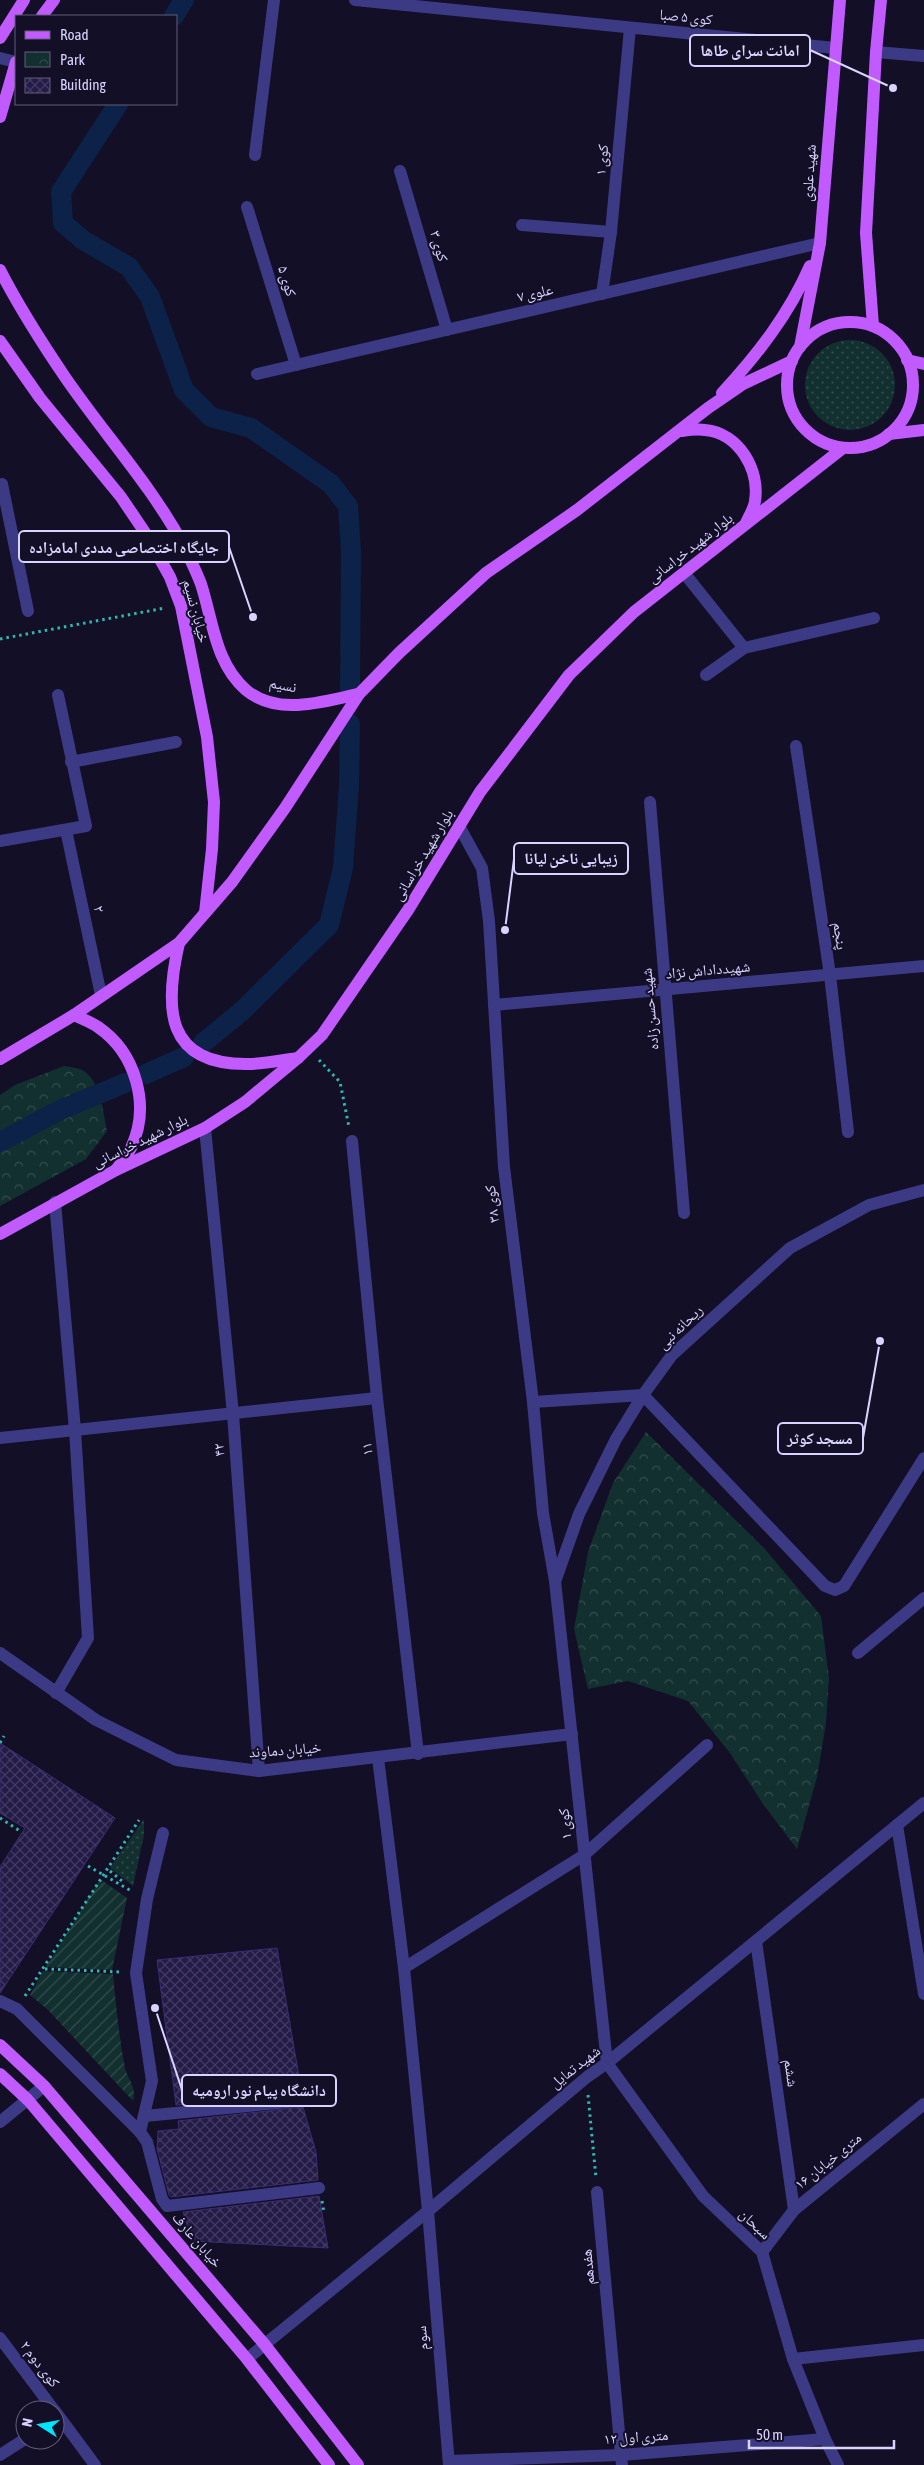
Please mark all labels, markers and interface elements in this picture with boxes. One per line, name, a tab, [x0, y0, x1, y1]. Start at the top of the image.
street label: کوی ۵ صبا	[658, 5, 713, 30]
legend	[15, 15, 178, 105]
text: Road	[60, 26, 89, 43]
callout: امانت سرای طاها	[690, 35, 810, 66]
text: امانت سرای طاها	[700, 41, 800, 60]
text: Park	[60, 51, 85, 68]
text: Building	[60, 76, 106, 93]
street label: شهید علوی	[798, 143, 821, 202]
street label: کوی ۱	[592, 144, 613, 176]
street label: کوی ۳	[425, 228, 452, 264]
street label: کوی ۵	[273, 263, 300, 299]
street label: علوی ۷	[515, 280, 555, 307]
street label: بلوار شهید خراسانی	[644, 509, 737, 588]
callout: جایگاه اختصاصی مددی امامزاده	[19, 531, 229, 562]
text: جایگاه اختصاصی مددی امامزاده	[29, 538, 219, 557]
street label: خیابان نسیم	[178, 577, 213, 645]
street label: نسیم	[268, 674, 298, 697]
street label: بلوار شهید خراسانی	[389, 806, 458, 905]
callout: زیبایی ناخن لیانا	[514, 843, 628, 874]
text: زیبایی ناخن لیانا	[524, 849, 618, 868]
street label: ۲	[90, 904, 109, 914]
street label: پنجم	[828, 921, 851, 951]
street label: شهیدداداش نژاد	[665, 957, 751, 984]
street label: شهید حسن زاده	[637, 967, 664, 1051]
street label: بلوار شهید خراسانی	[89, 1110, 191, 1173]
street label: کوی ۳۸	[481, 1184, 504, 1224]
street label: ریحانه نبی	[653, 1301, 707, 1354]
callout: مسجد کوثر	[778, 1423, 863, 1454]
text: مسجد کوثر	[786, 1429, 853, 1447]
street label: ۱۱	[357, 1441, 376, 1457]
street label: ۴۲	[210, 1442, 227, 1457]
street label: خیابان دماوند	[248, 1738, 322, 1763]
street label: کوی ۱	[554, 1807, 577, 1841]
street label: شهید تمایل	[546, 2042, 605, 2093]
street label: ششم	[779, 2058, 802, 2088]
callout: دانشگاه پیام نور ارومیه	[182, 2075, 336, 2106]
text: دانشگاه پیام نور ارومیه	[192, 2081, 326, 2102]
street label: ۱۶ متری خیابان	[791, 2129, 866, 2194]
street label: سبحان	[735, 2205, 775, 2244]
street label: خیابان عارف	[167, 2209, 226, 2272]
street label: هفدهم	[577, 2248, 600, 2286]
street label: سوم	[412, 2325, 433, 2351]
street label: کوی دوم ۲	[16, 2337, 63, 2392]
north arrow	[15, 2400, 65, 2450]
text: N	[19, 2417, 36, 2428]
scale bar	[749, 2418, 894, 2450]
street label: ۱۲ متری اول	[603, 2426, 669, 2449]
text: 50 m	[756, 2426, 783, 2443]

